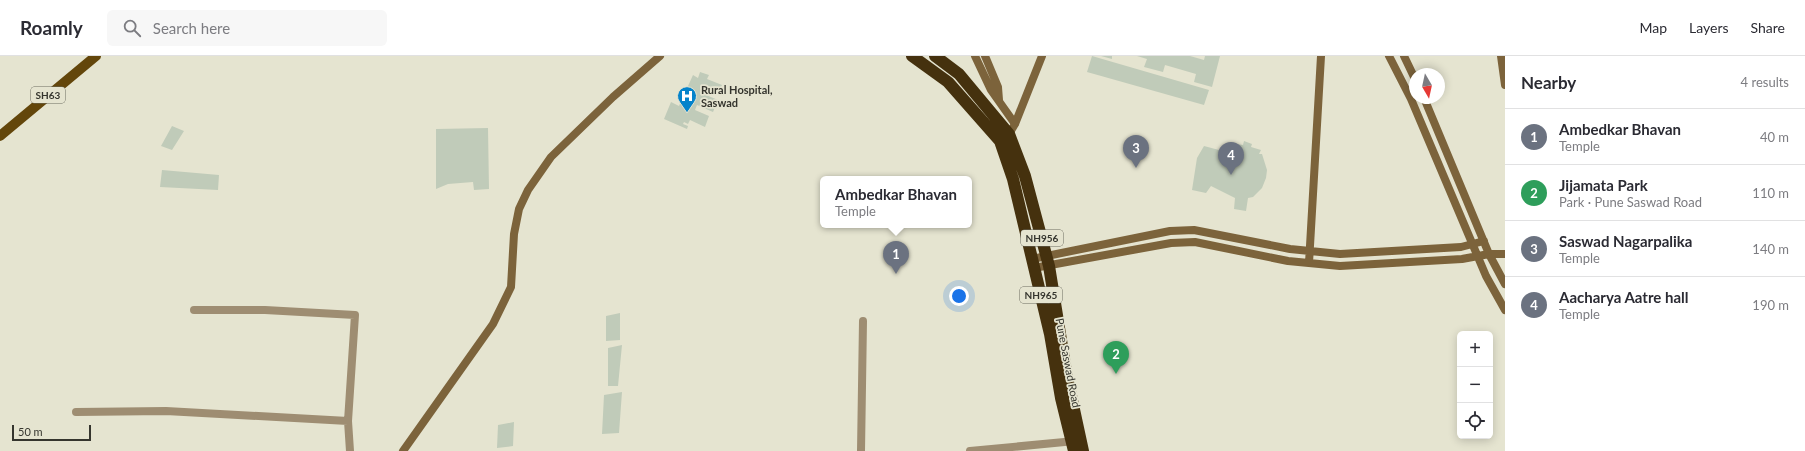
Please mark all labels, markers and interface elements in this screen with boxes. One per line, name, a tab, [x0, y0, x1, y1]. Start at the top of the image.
search box	[107, 10, 387, 46]
text: Roamly	[20, 16, 83, 39]
icon: search	[121, 17, 143, 39]
text: Search here	[153, 19, 230, 37]
text: Map	[1639, 19, 1667, 36]
text: Layers	[1689, 19, 1729, 36]
text: Share	[1751, 19, 1785, 36]
north arrow	[1409, 68, 1445, 104]
text: Nearby	[1521, 72, 1576, 93]
text: 4 results	[1741, 74, 1789, 90]
place label: Rural Hospital, Saswad	[701, 83, 773, 109]
hospital icon: Rural Hospital, Saswad	[676, 85, 698, 113]
road number: SH63	[31, 87, 65, 103]
text: Ambedkar Bhavan	[1559, 120, 1681, 138]
text: 1	[1530, 129, 1538, 145]
text: 40 m	[1760, 129, 1789, 145]
pin: 3	[1123, 135, 1149, 168]
text: Temple	[1559, 138, 1600, 154]
pin: 4	[1218, 142, 1244, 175]
popup	[820, 176, 972, 228]
text: Jijamata Park	[1559, 176, 1648, 194]
text: Ambedkar Bhavan	[835, 185, 957, 203]
text: 2	[1530, 185, 1538, 201]
text: 110 m	[1752, 185, 1789, 201]
text: Park · Pune Saswad Road	[1559, 194, 1702, 210]
text: Temple	[835, 203, 876, 219]
road number: NH956	[1021, 230, 1063, 246]
text: Saswad Nagarpalika	[1559, 232, 1692, 250]
pin: 1	[883, 241, 909, 274]
text: 3	[1530, 241, 1538, 257]
text: 140 m	[1752, 241, 1789, 257]
text: Temple	[1559, 250, 1600, 266]
your location	[949, 286, 969, 306]
road number: NH965	[1020, 287, 1062, 303]
text: Aacharya Aatre hall	[1559, 288, 1689, 306]
text: 4	[1530, 297, 1538, 313]
text: 190 m	[1752, 297, 1789, 313]
text: Temple	[1559, 306, 1600, 322]
street label: Pune Saswad Road	[1053, 317, 1084, 409]
map controls	[1457, 331, 1493, 439]
button: +	[1457, 331, 1493, 367]
pin: 2	[1103, 341, 1129, 374]
button: −	[1457, 367, 1493, 403]
button: locate	[1457, 403, 1493, 439]
scale bar	[12, 423, 91, 442]
text: 50 m	[18, 425, 43, 438]

